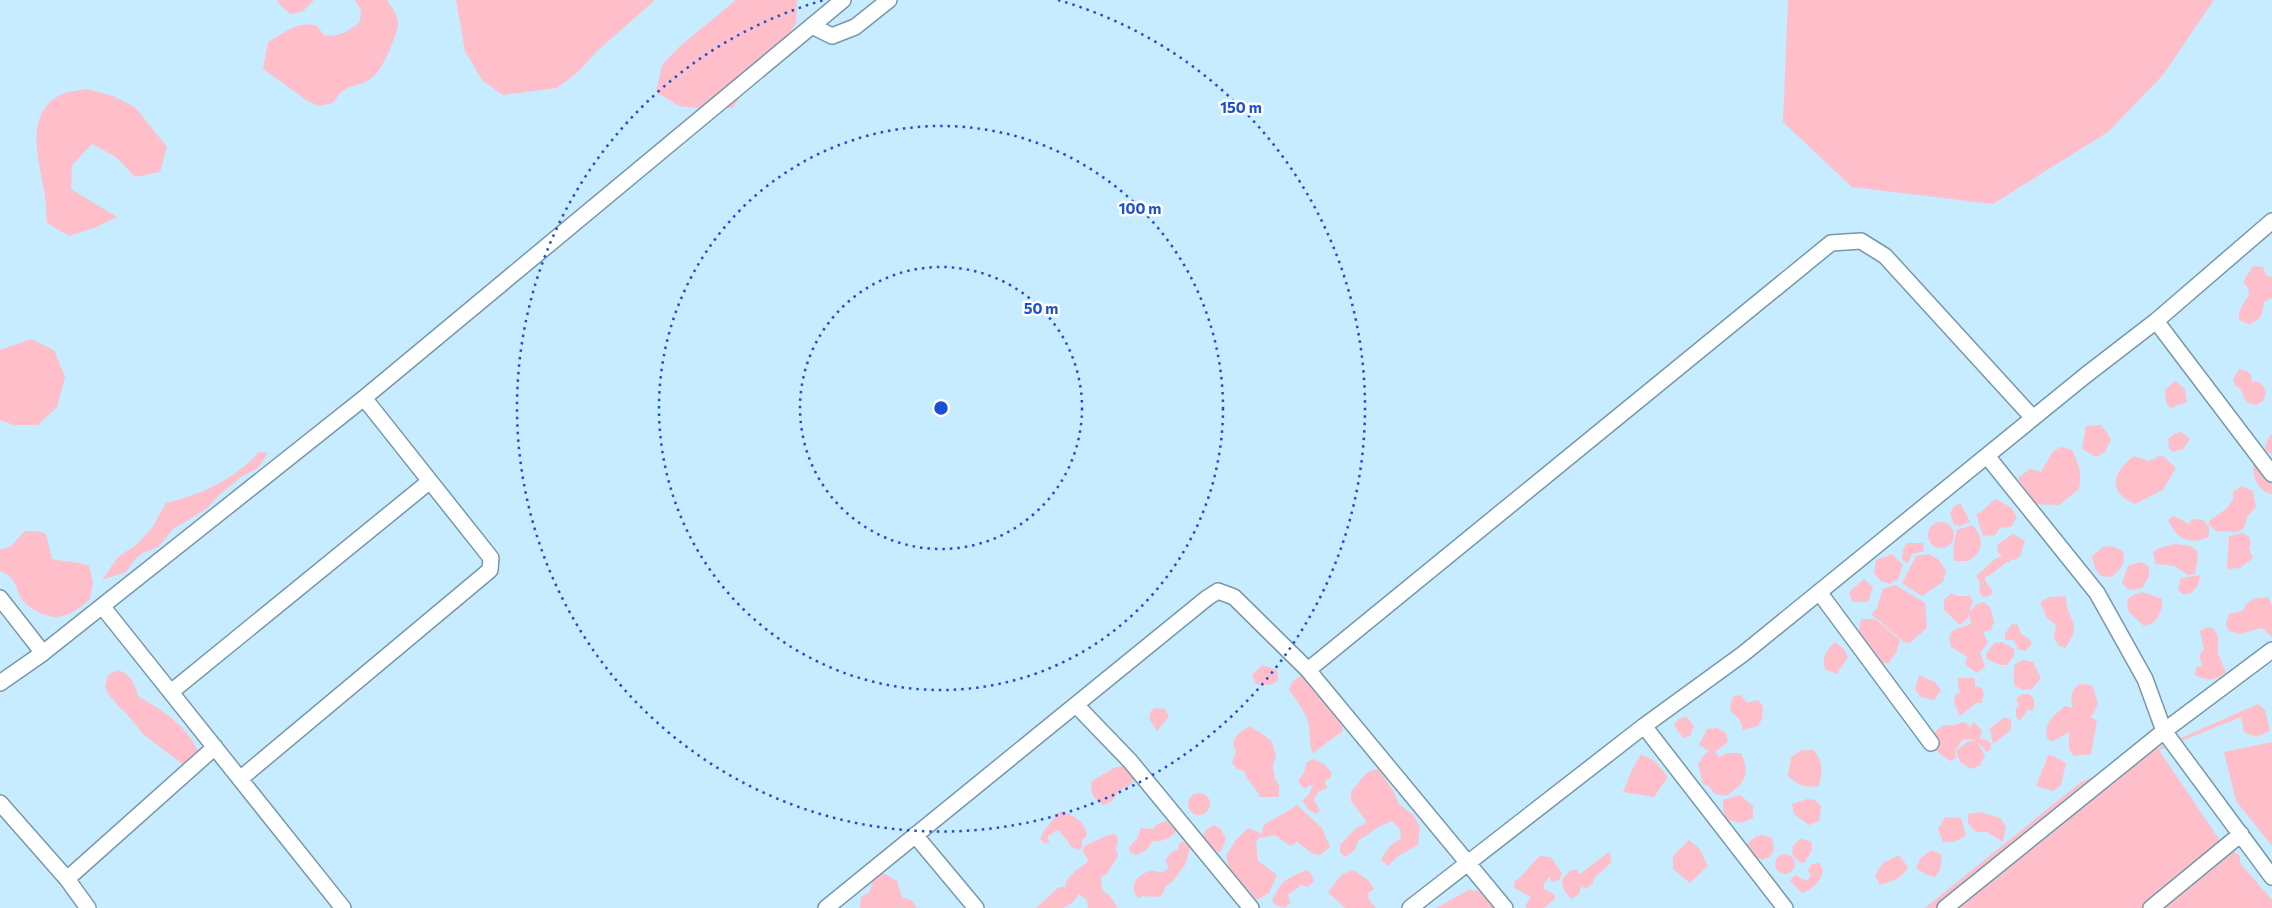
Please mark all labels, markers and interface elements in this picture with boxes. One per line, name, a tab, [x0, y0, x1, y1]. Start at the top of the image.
text: 150 m	[1220, 98, 1262, 116]
text: 100 m	[1119, 199, 1161, 217]
text: 50 m	[1024, 299, 1058, 317]
centre of rings	[932, 399, 950, 417]

